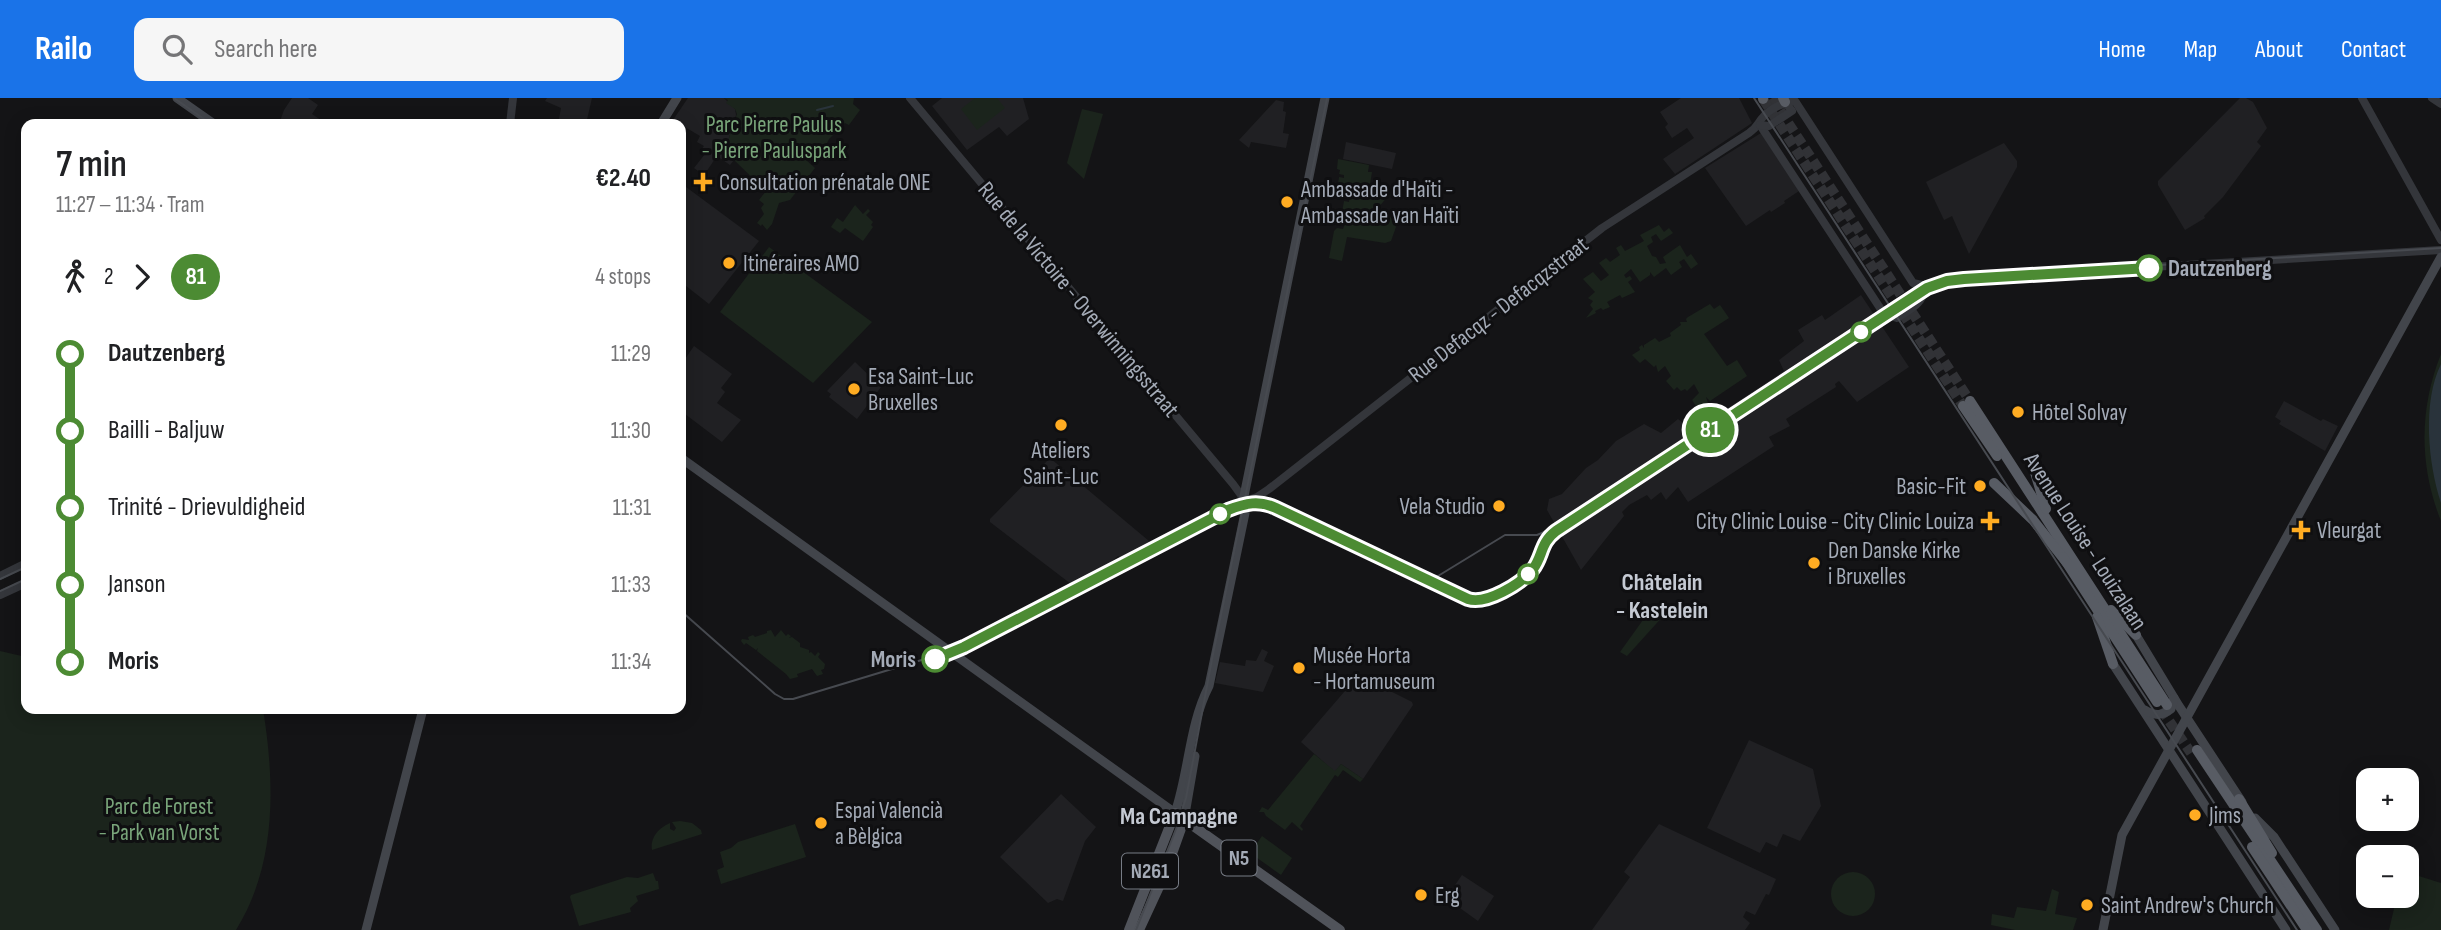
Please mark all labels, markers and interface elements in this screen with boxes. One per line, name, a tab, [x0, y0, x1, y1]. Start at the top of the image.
search box	[134, 18, 624, 81]
text: Railo	[35, 29, 92, 69]
icon: search	[158, 30, 196, 68]
text: Search here	[214, 34, 318, 65]
text: Home	[2098, 35, 2146, 64]
text: Map	[2184, 35, 2217, 64]
text: About	[2255, 35, 2303, 64]
text: Contact	[2341, 35, 2406, 64]
park label: Parc Pierre Paulus - Pierre Pauluspark	[702, 111, 847, 165]
text: 7 min	[56, 142, 127, 187]
text: €2.40	[595, 163, 651, 194]
place label: Consultation prénatale ONE	[719, 169, 931, 197]
marker: Consultation prénatale ONE	[693, 172, 713, 192]
street label: Rue de la Victoire - Overwinningsstraat	[972, 176, 1185, 423]
place label: Ambassade d'Haïti - Ambassade van Haïti	[1300, 176, 1459, 230]
text: 11:27 – 11:34 · Tram	[56, 191, 204, 219]
marker: Ambassade d'Haïti - Ambassade van Haïti	[1279, 194, 1295, 210]
street label: Rue Defacqz - Defacqzstraat	[1403, 231, 1594, 389]
place label: Itinéraires AMO	[743, 250, 860, 278]
marker: Itinéraires AMO	[721, 255, 737, 271]
marker: Dautzenberg	[2136, 255, 2162, 281]
place label: Dautzenberg	[2168, 255, 2272, 283]
icon: walk	[56, 258, 94, 296]
icon: forward	[123, 258, 161, 296]
text: 81	[185, 262, 206, 291]
text: 2	[104, 263, 113, 291]
text: 4 stops	[595, 263, 651, 291]
unlabelled marker	[1851, 322, 1871, 342]
text: Dautzenberg	[108, 338, 225, 369]
text: 11:29	[611, 340, 651, 368]
place label: Esa Saint-Luc Bruxelles	[868, 363, 974, 417]
marker: Esa Saint-Luc Bruxelles	[846, 381, 862, 397]
place label: Hôtel Solvay	[2032, 399, 2127, 427]
marker: Hôtel Solvay	[2010, 404, 2026, 420]
line badge: 81	[1678, 407, 1742, 453]
text: Bailli - Baljuw	[108, 415, 225, 446]
text: 81	[1700, 415, 1720, 444]
text: 11:30	[611, 417, 651, 445]
marker: Ateliers Saint-Luc	[1053, 417, 1069, 433]
place label: Ateliers Saint-Luc	[1023, 437, 1099, 491]
street label: Avenue Louise - Louizalaan	[2017, 447, 2153, 635]
place label: Basic-Fit	[1896, 473, 1966, 501]
marker: Basic-Fit	[1972, 478, 1988, 494]
text: Trinité - Drievuldigheid	[108, 492, 305, 523]
place label: Vela Studio	[1399, 493, 1485, 521]
text: 11:31	[613, 494, 651, 522]
marker: Vela Studio	[1491, 498, 1507, 514]
unlabelled marker	[1210, 504, 1230, 524]
place label: City Clinic Louise - City Clinic Louiza	[1696, 508, 1974, 536]
marker: City Clinic Louise - City Clinic Louiza	[1980, 511, 2000, 531]
place label: Vleurgat	[2317, 517, 2381, 545]
marker: Vleurgat	[2291, 520, 2311, 540]
place label: Den Danske Kirke i Bruxelles	[1828, 537, 1961, 591]
marker: Den Danske Kirke i Bruxelles	[1806, 555, 1822, 571]
unlabelled marker	[1518, 564, 1538, 584]
district label: Châtelain - Kastelein	[1616, 568, 1708, 625]
text: Janson	[108, 569, 166, 600]
text: 11:33	[611, 571, 651, 599]
place label: Musée Horta - Hortamuseum	[1313, 642, 1435, 696]
text: Moris	[108, 646, 159, 677]
place label: Moris	[871, 646, 916, 674]
marker: Moris	[922, 646, 948, 672]
text: 11:34	[611, 648, 651, 676]
marker: Musée Horta - Hortamuseum	[1291, 660, 1307, 676]
map controls	[2356, 768, 2419, 908]
button: +	[2356, 768, 2419, 831]
park label: Parc de Forest - Park van Vorst	[98, 793, 220, 847]
place label: Espai Valencià a Bèlgica	[835, 797, 943, 851]
district label: Ma Campagne	[1120, 802, 1238, 831]
place label: Jims	[2208, 802, 2241, 830]
marker: Jims	[2187, 807, 2203, 823]
marker: Espai Valencià a Bèlgica	[813, 815, 829, 831]
road number: N5	[1222, 840, 1256, 876]
button: −	[2356, 845, 2419, 908]
road number: N261	[1122, 854, 1178, 888]
place label: Erg	[1435, 882, 1460, 910]
marker: Erg	[1413, 887, 1429, 903]
place label: Saint Andrew's Church	[2101, 892, 2274, 920]
marker: Saint Andrew's Church	[2079, 897, 2095, 913]

